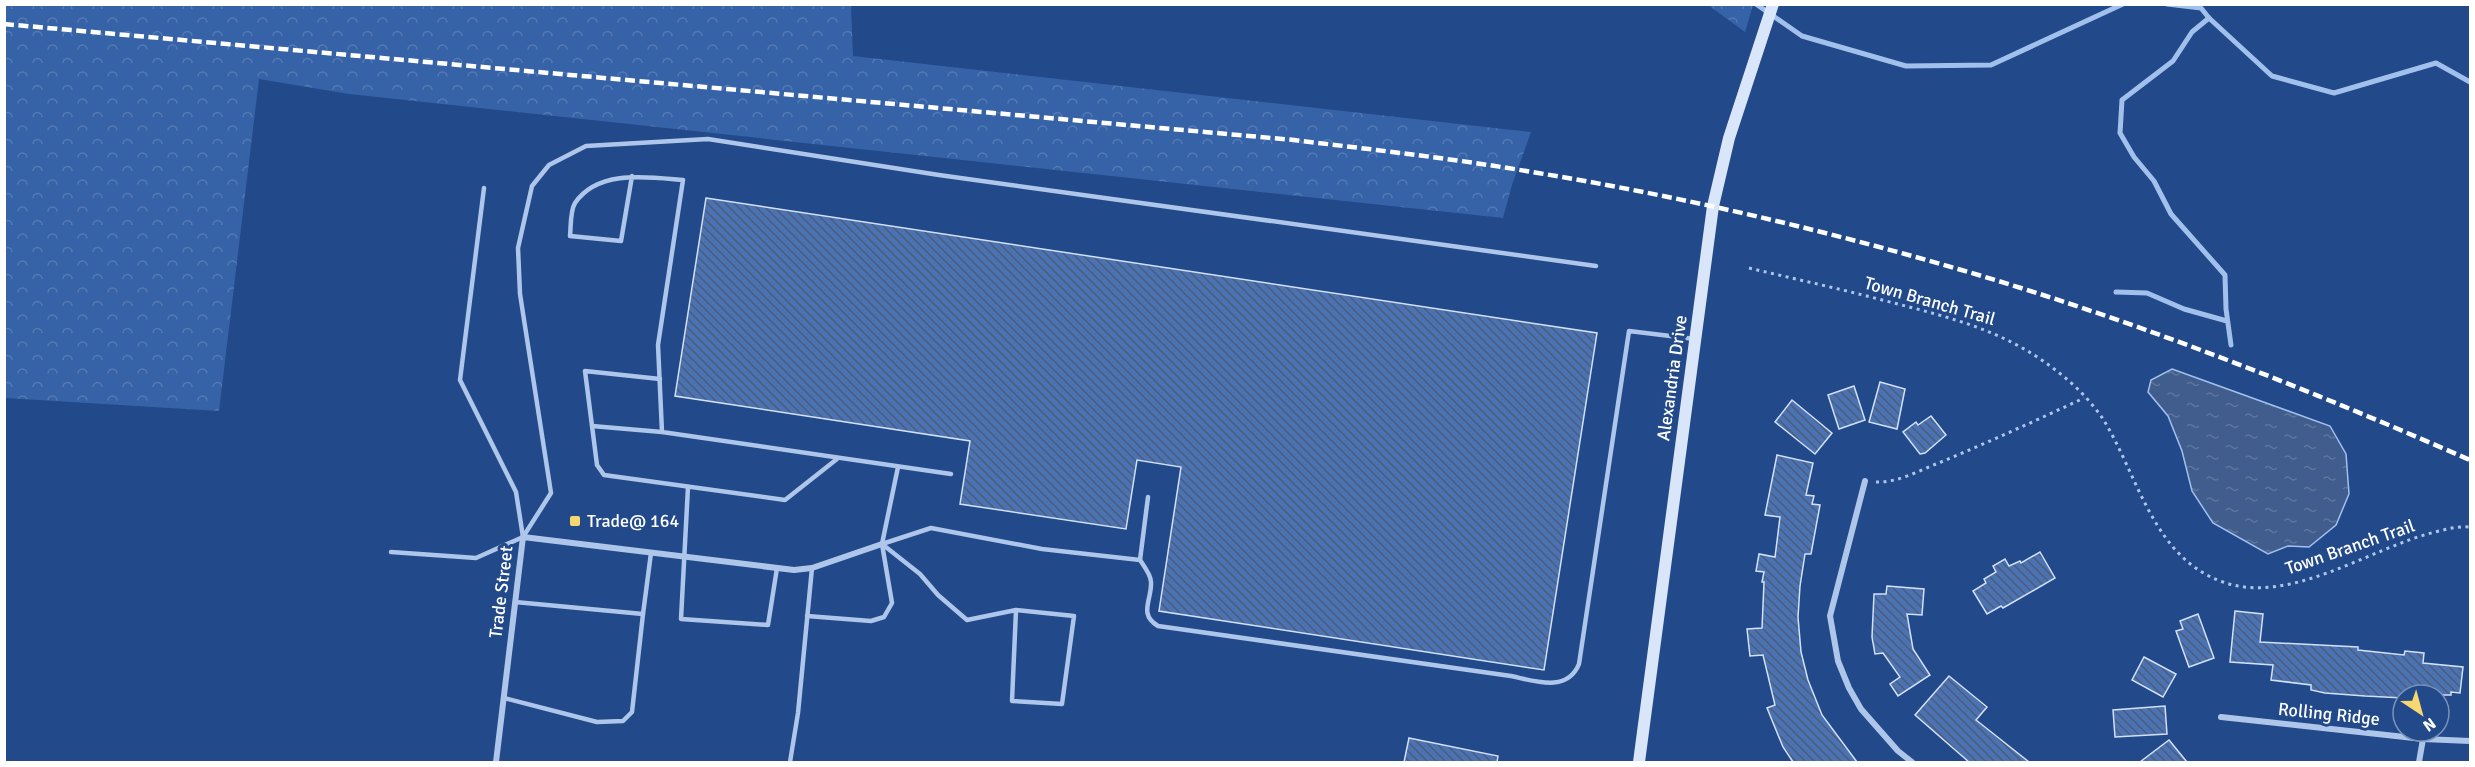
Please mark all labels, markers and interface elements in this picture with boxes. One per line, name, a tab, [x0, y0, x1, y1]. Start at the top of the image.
street label: Town Branch Trail	[1862, 272, 1998, 330]
street label: Alexandria Drive	[1652, 314, 1692, 442]
place label: Trade@ 164	[587, 510, 680, 532]
marker: Trade@ 164	[568, 514, 582, 528]
street label: Town Branch Trail	[2282, 515, 2418, 579]
street label: Trade Street	[484, 545, 518, 639]
north arrow	[2391, 683, 2451, 743]
street label: Rolling Ridge	[2277, 698, 2381, 730]
text: N	[2419, 713, 2440, 736]

